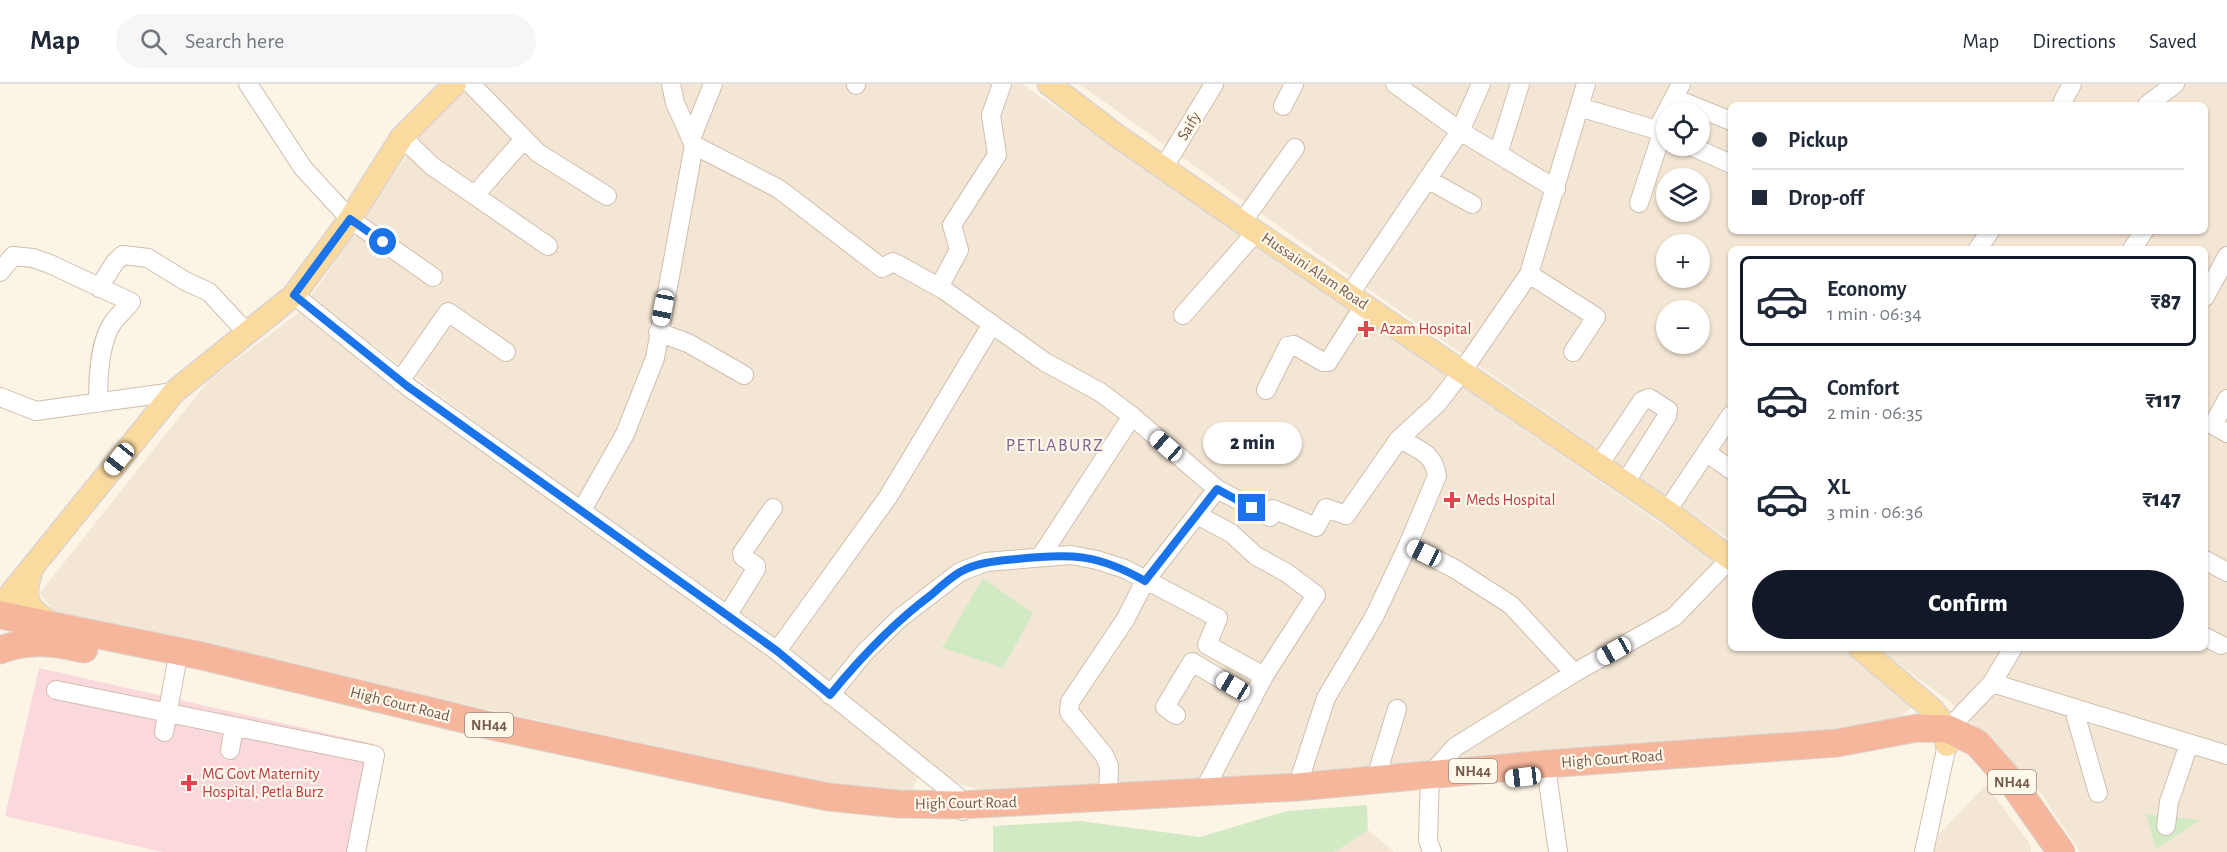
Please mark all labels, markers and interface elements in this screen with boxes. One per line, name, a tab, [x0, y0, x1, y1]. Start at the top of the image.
search box	[116, 14, 536, 68]
icon: search	[137, 25, 170, 58]
text: Map	[30, 27, 80, 55]
text: Search here	[185, 30, 284, 52]
text: Map	[1963, 31, 1999, 52]
text: Directions	[2032, 31, 2116, 52]
text: Saved	[2149, 31, 2197, 52]
map controls	[1656, 102, 1710, 354]
button: locate	[1656, 102, 1710, 156]
street label: Saify	[1174, 109, 1205, 144]
text: Pickup	[1788, 129, 1848, 151]
button: layers	[1656, 168, 1710, 222]
text: Drop-off	[1788, 187, 1864, 209]
route start	[369, 228, 396, 255]
street label: Hussaini Alam Road	[1259, 230, 1371, 312]
button: +	[1656, 234, 1710, 288]
icon: car	[1755, 274, 1809, 328]
text: Economy	[1827, 278, 1907, 300]
car	[651, 289, 675, 327]
text: ₹87	[2151, 290, 2181, 312]
button: −	[1656, 300, 1710, 354]
text: 1 min · 06:34	[1827, 304, 1922, 324]
marker: Azam Hospital	[1357, 320, 1375, 338]
place label: Azam Hospital	[1380, 321, 1471, 337]
icon: car	[1755, 373, 1809, 427]
text: Comfort	[1827, 377, 1899, 399]
text: ₹117	[2146, 389, 2181, 411]
text: 2 min · 06:35	[1827, 403, 1923, 423]
callout: 2 min	[1202, 421, 1302, 463]
car	[1147, 427, 1185, 465]
text: 2 min	[1230, 433, 1275, 453]
district label: PETLABURZ	[1006, 437, 1104, 455]
car	[101, 439, 137, 479]
icon: car	[1755, 472, 1809, 526]
text: XL	[1827, 476, 1850, 498]
text: ₹147	[2142, 488, 2181, 510]
marker: Meds Hospital	[1443, 491, 1461, 509]
place label: Meds Hospital	[1466, 492, 1555, 508]
route end	[1238, 494, 1265, 521]
text: 3 min · 06:36	[1827, 502, 1923, 522]
car	[1404, 537, 1444, 569]
button: Confirm	[1752, 570, 2184, 639]
car	[1594, 634, 1634, 668]
car	[1213, 669, 1253, 703]
street label: High Court Road	[348, 684, 452, 724]
road number: NH44	[465, 713, 513, 737]
street label: High Court Road	[1560, 747, 1664, 771]
road number: NH44	[1449, 759, 1497, 783]
place label: MG Govt Maternity Hospital, Petla Burz	[202, 766, 324, 800]
car	[1504, 766, 1542, 788]
road number: NH44	[1988, 770, 2036, 794]
marker: MG Govt Maternity Hospital, Petla Burz	[180, 774, 198, 792]
street label: High Court Road	[915, 794, 1017, 812]

